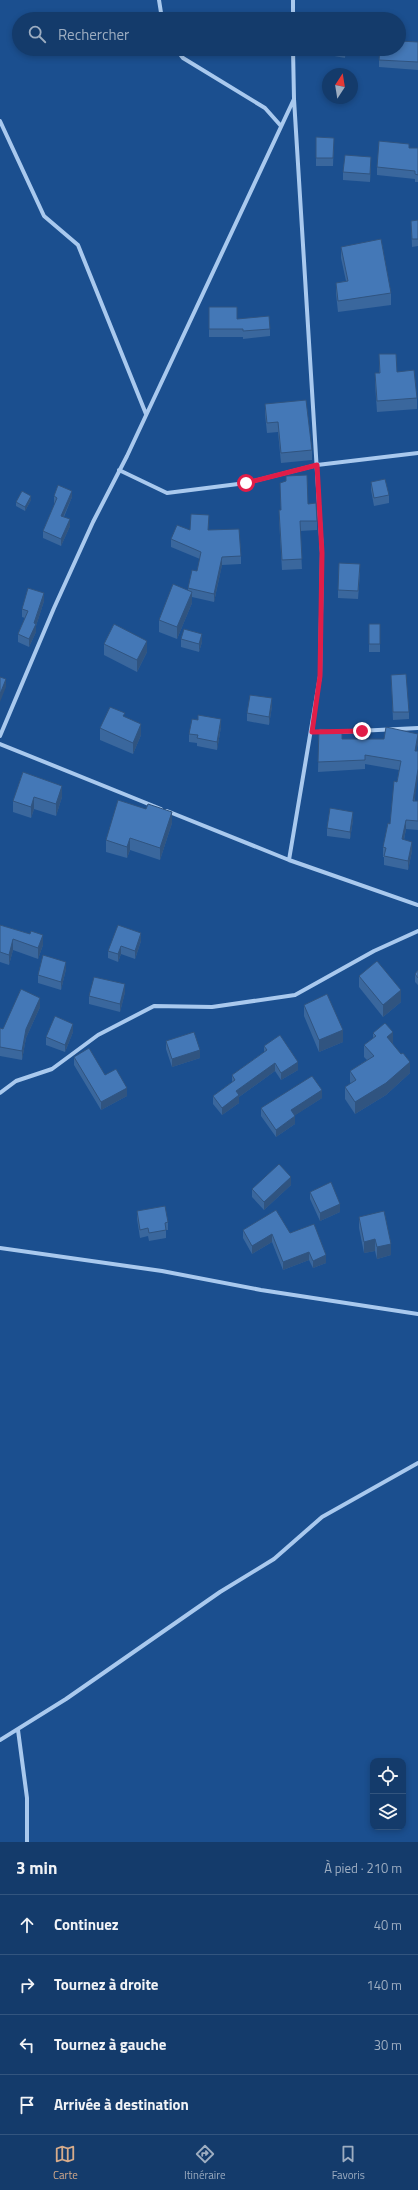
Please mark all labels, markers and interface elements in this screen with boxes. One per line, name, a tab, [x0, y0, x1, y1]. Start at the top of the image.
search box	[12, 12, 406, 56]
icon: search	[26, 23, 48, 45]
text: Rechercher	[58, 23, 129, 46]
north arrow	[322, 68, 358, 104]
route start	[237, 474, 255, 492]
route end	[353, 722, 371, 740]
map controls	[370, 1758, 406, 1830]
button: locate	[370, 1758, 406, 1794]
button: layers	[370, 1794, 406, 1830]
text: 3 min	[16, 1855, 57, 1881]
text: À pied · 210 m	[324, 1858, 402, 1878]
text: Continuez	[54, 1913, 119, 1936]
icon: ahead	[16, 1914, 38, 1936]
text: 40 m	[374, 1915, 402, 1935]
text: Tournez à droite	[54, 1973, 159, 1996]
icon: right	[16, 1974, 38, 1996]
text: 140 m	[366, 1975, 402, 1995]
text: Tournez à gauche	[54, 2033, 166, 2056]
icon: left	[16, 2034, 38, 2056]
text: 30 m	[374, 2035, 402, 2055]
text: Arrivée à destination	[54, 2093, 189, 2116]
icon: arrive	[16, 2094, 38, 2116]
tab: Carte	[53, 2143, 78, 2183]
tab: Itinéraire	[184, 2143, 225, 2183]
tab: Favoris	[332, 2143, 365, 2183]

